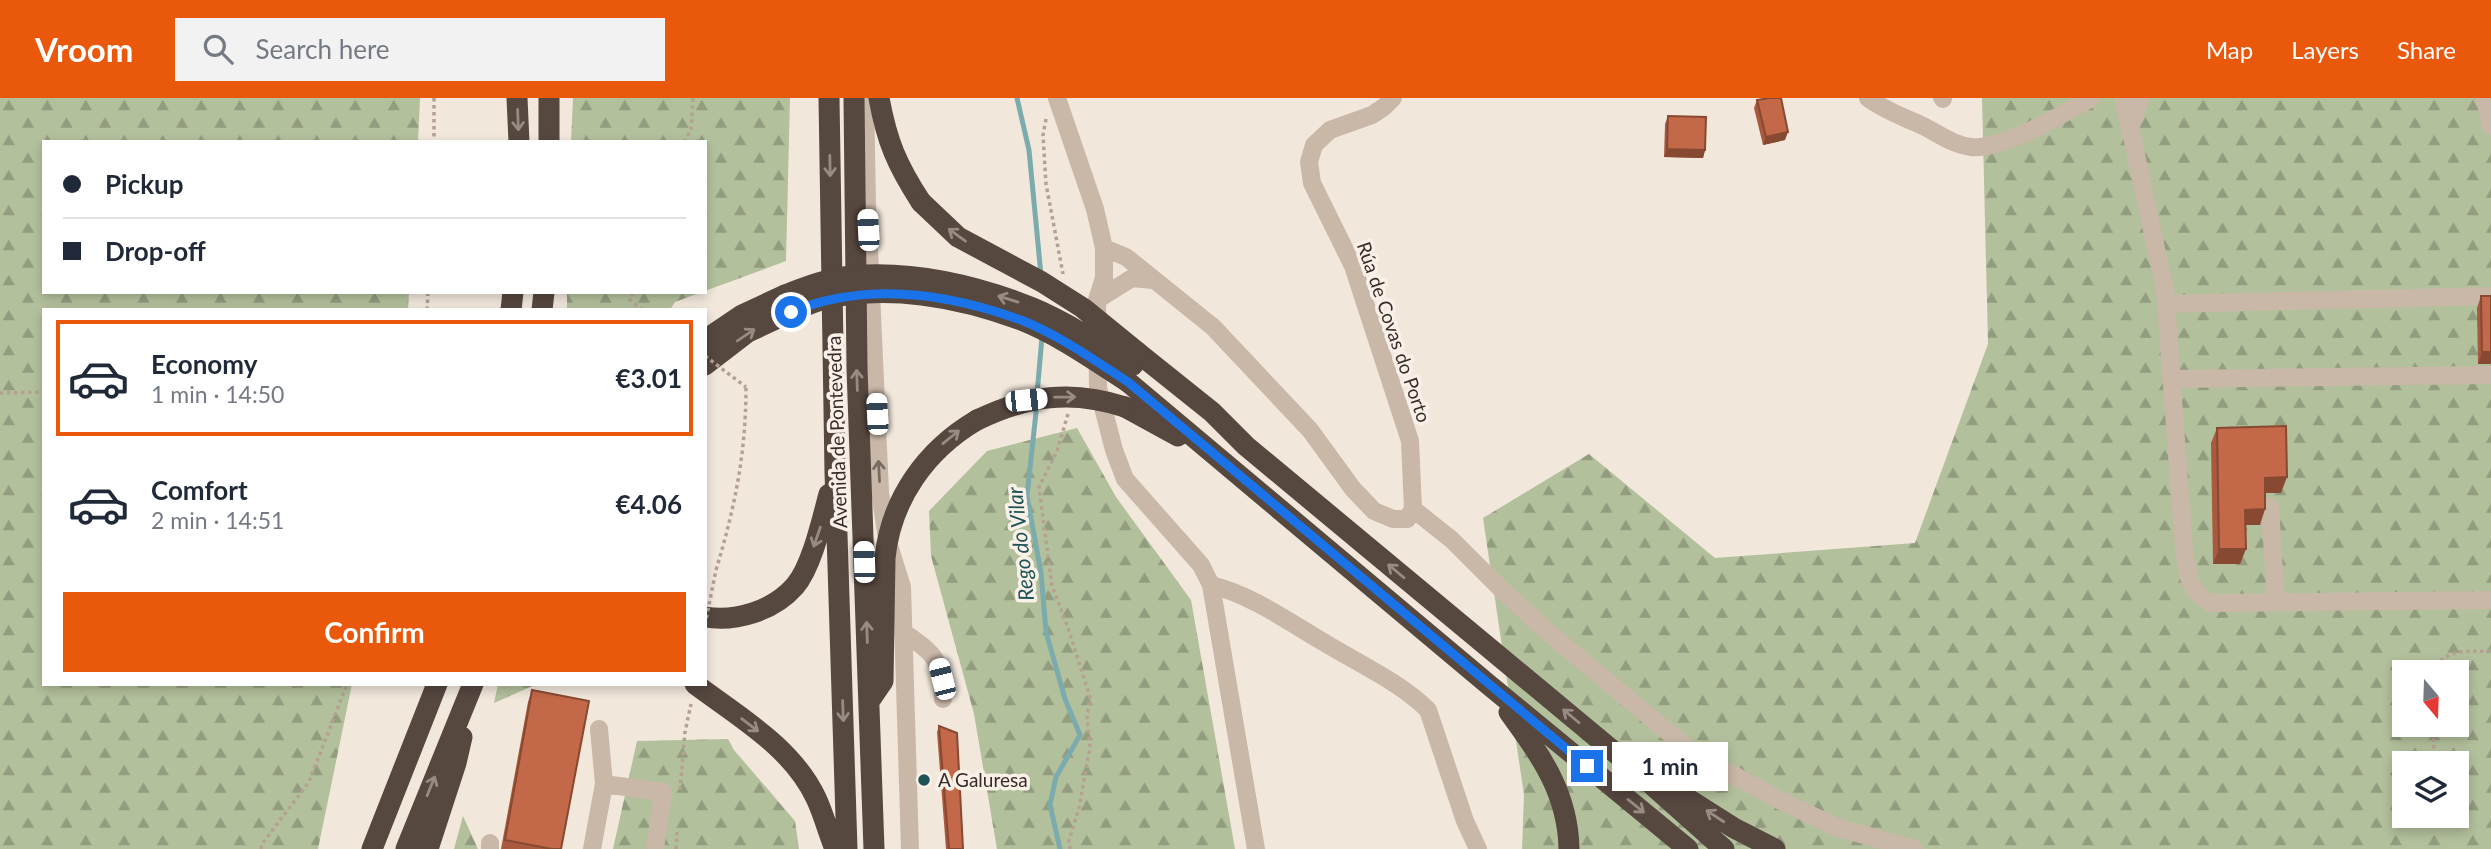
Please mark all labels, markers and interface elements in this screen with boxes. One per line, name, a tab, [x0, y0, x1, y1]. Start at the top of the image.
search box	[175, 18, 665, 81]
text: Vroom	[35, 29, 133, 69]
icon: search	[199, 30, 237, 68]
text: Search here	[255, 33, 390, 65]
text: Map	[2206, 35, 2253, 64]
text: Layers	[2291, 35, 2359, 64]
text: Share	[2397, 35, 2456, 64]
one-way arrow	[511, 108, 525, 131]
one-way arrow	[824, 154, 837, 177]
text: Pickup	[105, 168, 184, 200]
car	[857, 208, 880, 252]
one-way arrow	[948, 228, 967, 243]
text: Drop-off	[105, 235, 206, 267]
street label: Rúa de Covas do Porto	[1353, 239, 1436, 425]
one-way arrow	[997, 292, 1019, 305]
route start	[775, 296, 807, 328]
one-way arrow	[736, 328, 755, 342]
street label: Avenida de Pontevedra	[822, 335, 851, 529]
icon: car	[67, 347, 130, 410]
text: Economy	[151, 348, 257, 380]
text: €3.01	[616, 362, 682, 394]
one-way arrow	[851, 369, 864, 392]
text: 1 min · 14:50	[151, 380, 284, 408]
car	[1005, 387, 1048, 413]
one-way arrow	[1054, 390, 1077, 403]
car	[866, 392, 889, 436]
one-way arrow	[942, 429, 960, 445]
one-way arrow	[873, 460, 886, 483]
icon: car	[67, 473, 130, 536]
text: Comfort	[151, 474, 248, 506]
water label: Rego do Vilar	[1001, 485, 1038, 602]
text: €4.06	[616, 488, 682, 520]
text: 2 min · 14:51	[151, 506, 284, 534]
one-way arrow	[810, 526, 822, 548]
car	[853, 541, 876, 583]
one-way arrow	[1388, 563, 1406, 579]
button: Confirm	[63, 592, 686, 672]
one-way arrow	[860, 621, 873, 644]
car	[927, 656, 958, 702]
north arrow	[2392, 660, 2469, 737]
map controls	[2392, 660, 2469, 828]
one-way arrow	[836, 699, 849, 722]
one-way arrow	[1563, 708, 1581, 724]
one-way arrow	[740, 718, 759, 732]
callout: 1 min	[1612, 742, 1727, 790]
route end	[1571, 750, 1603, 782]
button: layers	[2392, 751, 2469, 828]
text: 1 min	[1641, 752, 1699, 780]
place label: A Galuresa	[938, 768, 1028, 791]
marker: A Galuresa	[916, 772, 932, 788]
one-way arrow	[426, 775, 439, 797]
one-way arrow	[1627, 799, 1645, 814]
one-way arrow	[1706, 809, 1725, 823]

